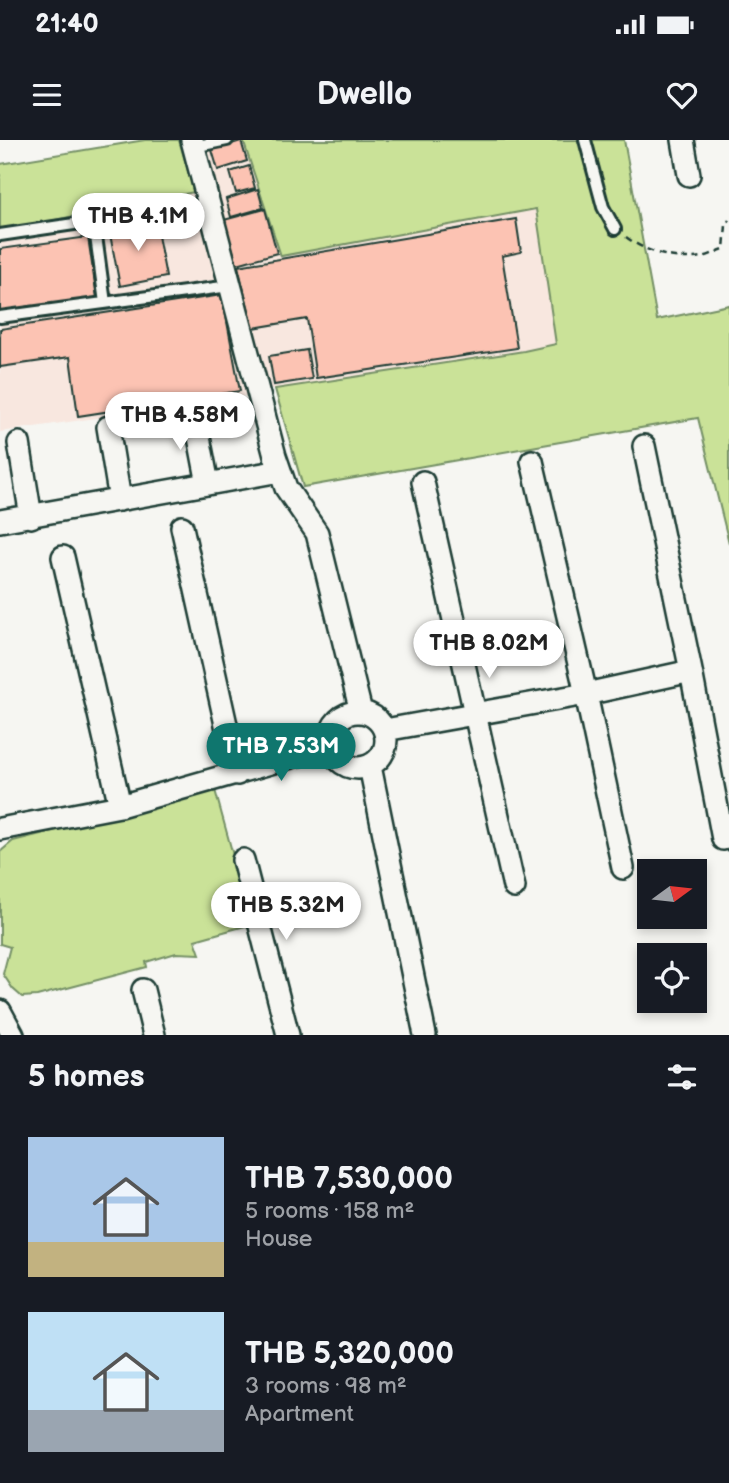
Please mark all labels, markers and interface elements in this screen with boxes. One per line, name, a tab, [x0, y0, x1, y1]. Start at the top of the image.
text: 21:40	[35, 9, 99, 40]
text: Dwello	[317, 75, 412, 114]
icon: menu	[28, 76, 66, 114]
icon: heart	[663, 76, 701, 114]
pin: THB 4.1M	[66, 194, 210, 253]
text: THB 4.1M	[88, 202, 188, 230]
pin: THB 4.58M	[100, 392, 260, 452]
text: THB 4.58M	[121, 401, 239, 429]
pin: THB 8.02M	[409, 620, 569, 680]
text: THB 8.02M	[429, 629, 549, 657]
pin: THB 7.53M	[201, 724, 361, 783]
text: THB 7.53M	[223, 732, 339, 760]
north arrow	[637, 859, 707, 929]
map controls	[637, 859, 707, 1013]
pin: THB 5.32M	[206, 882, 366, 942]
text: THB 5.32M	[227, 891, 345, 919]
button: locate	[637, 943, 707, 1013]
icon: filters	[663, 1058, 701, 1096]
text: 5 homes	[28, 1059, 145, 1095]
text: THB 7,530,000	[245, 1161, 453, 1197]
icon: home	[84, 1165, 168, 1249]
text: 5 rooms · 158 m²	[245, 1197, 414, 1225]
text: House	[245, 1225, 312, 1253]
text: THB 5,320,000	[245, 1336, 454, 1372]
icon: home	[84, 1340, 168, 1424]
text: 3 rooms · 98 m²	[245, 1372, 407, 1400]
text: Apartment	[245, 1400, 354, 1428]

